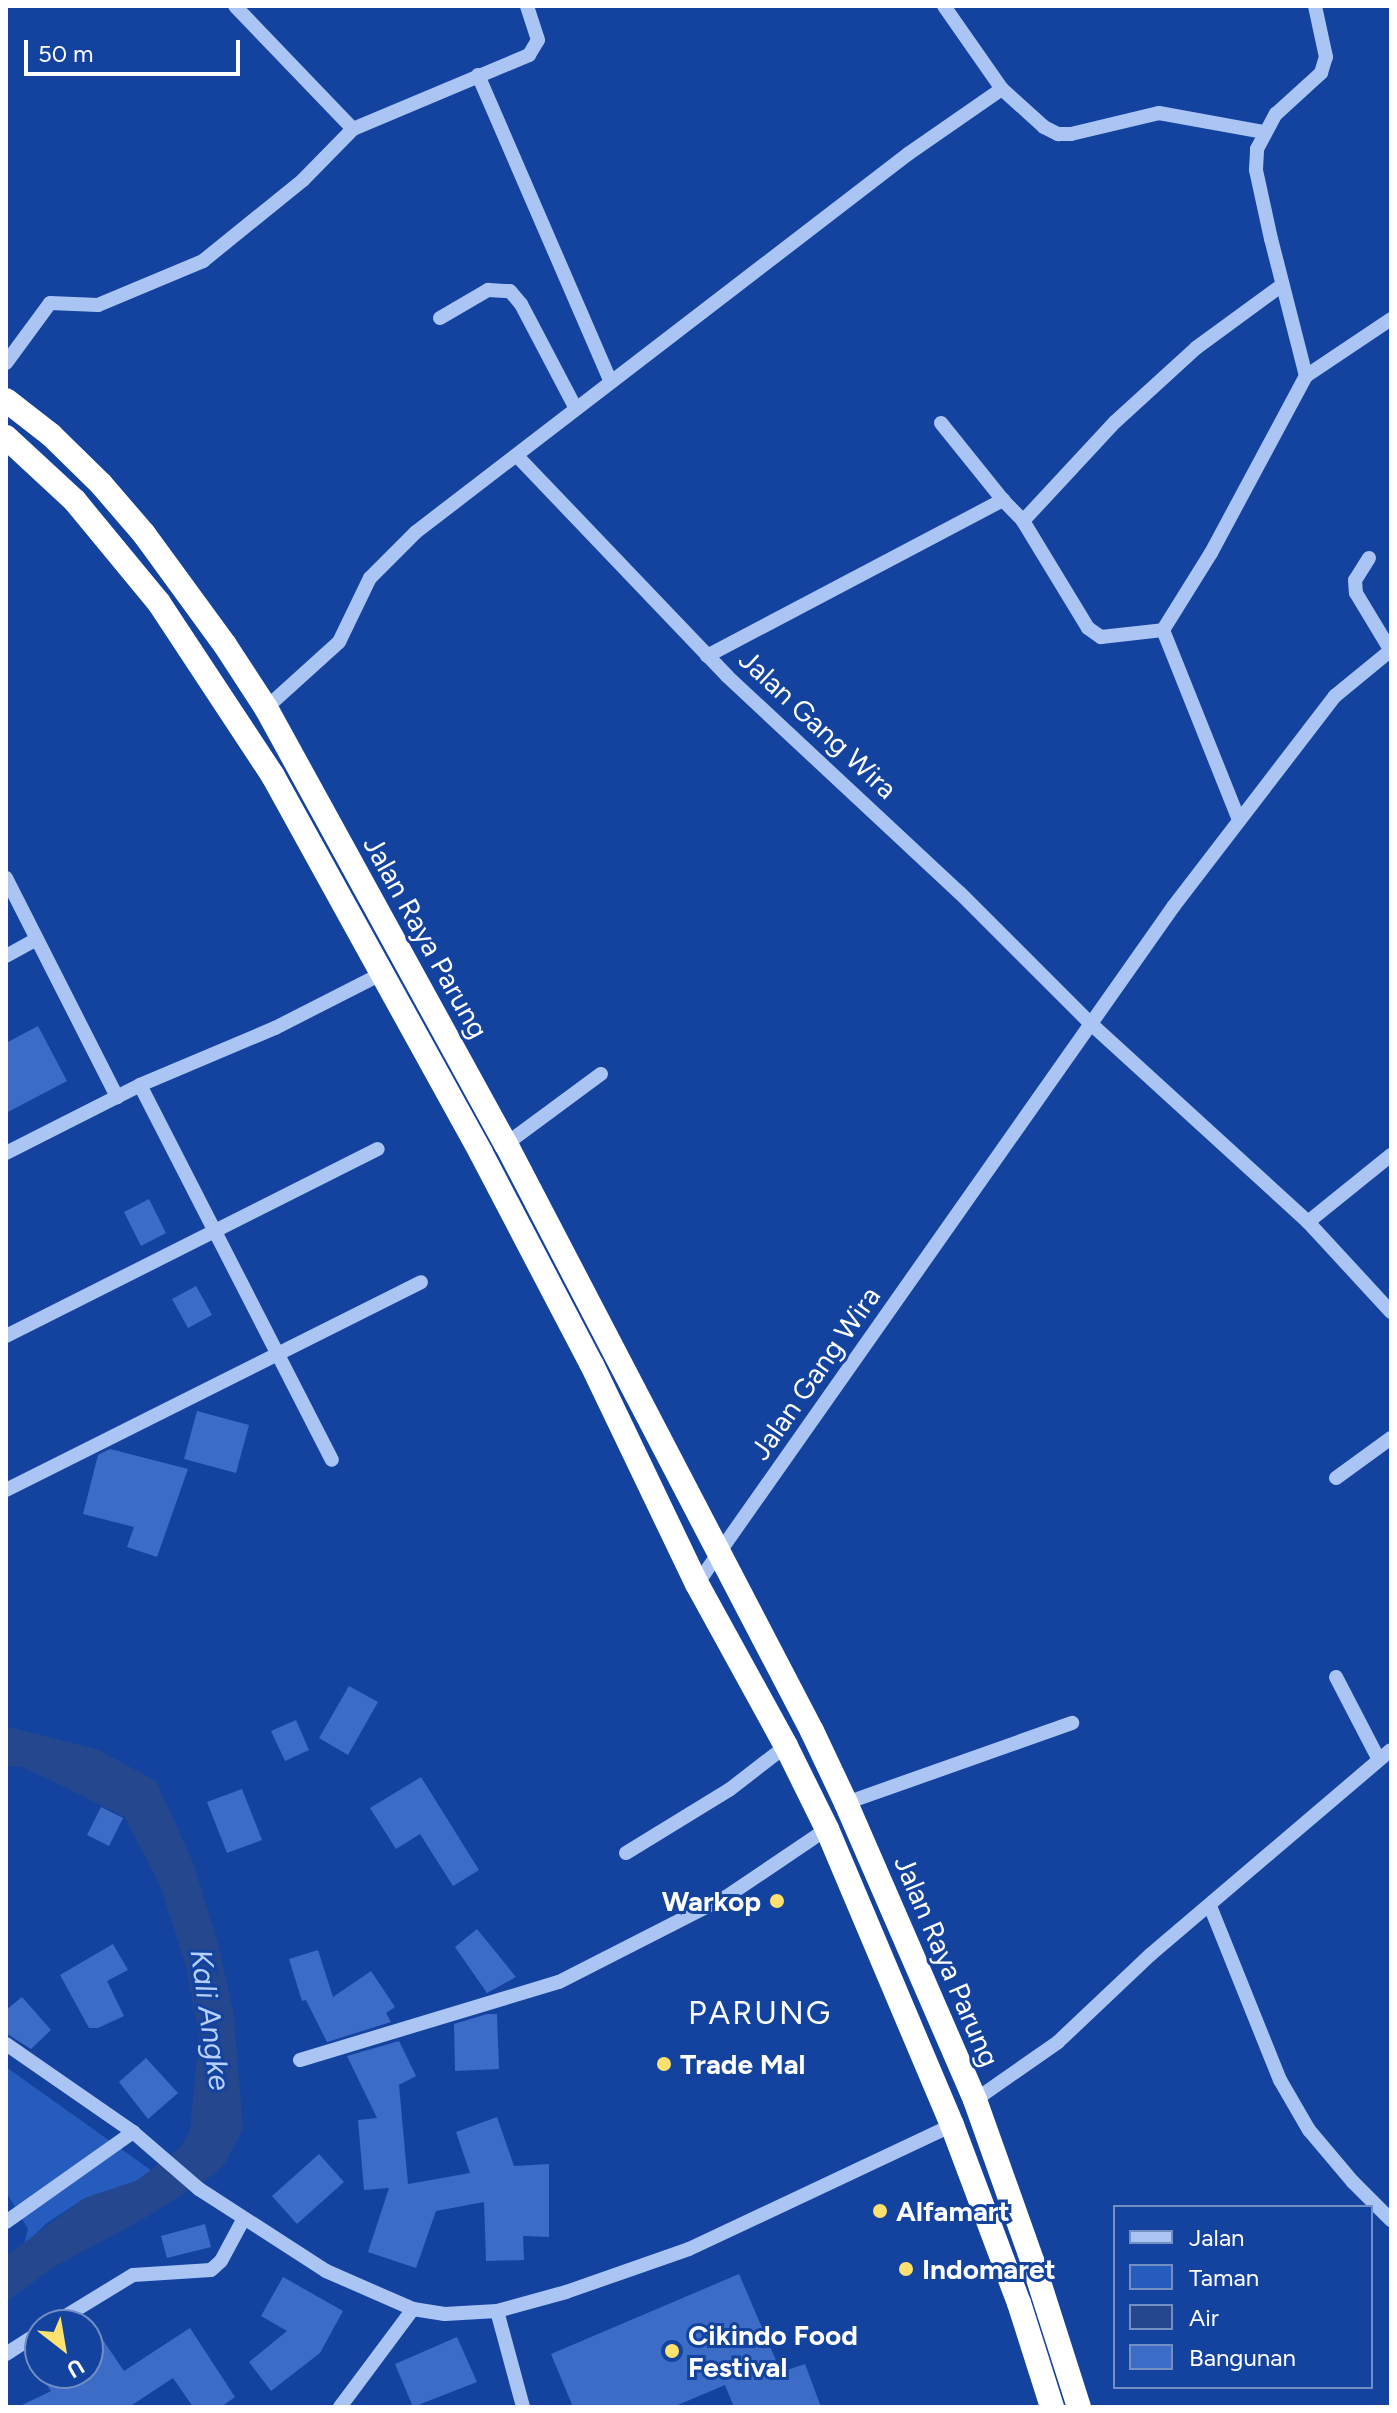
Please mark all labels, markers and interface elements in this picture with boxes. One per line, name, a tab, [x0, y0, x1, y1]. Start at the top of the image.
scale bar	[28, 24, 244, 74]
text: 50 m	[38, 39, 94, 68]
street label: Jalan Gang Wira	[732, 642, 904, 806]
street label: Jalan Raya Parung	[356, 830, 496, 1044]
street label: Jalan Gang Wira	[743, 1280, 887, 1466]
street label: Jalan Raya Parung	[887, 1850, 1007, 2072]
place label: Warkop	[662, 1884, 761, 1918]
marker: Warkop	[768, 1892, 786, 1910]
water label: Kali Angke	[182, 1947, 238, 2093]
district label: PARUNG	[688, 1994, 832, 2032]
place label: Trade Mal	[680, 2047, 805, 2081]
marker: Trade Mal	[655, 2055, 673, 2073]
place label: Alfamart	[896, 2194, 1010, 2228]
marker: Alfamart	[871, 2202, 889, 2220]
legend	[1113, 2205, 1373, 2389]
text: Jalan	[1189, 2223, 1245, 2252]
place label: Indomaret	[922, 2252, 1056, 2286]
marker: Indomaret	[897, 2260, 915, 2278]
text: Taman	[1189, 2263, 1259, 2292]
text: Air	[1189, 2303, 1219, 2332]
north arrow	[24, 2309, 104, 2389]
place label: Cikindo Food Festival	[688, 2318, 858, 2384]
marker: Cikindo Food Festival	[663, 2342, 681, 2360]
text: Bangunan	[1189, 2343, 1296, 2372]
text: U	[62, 2353, 89, 2384]

